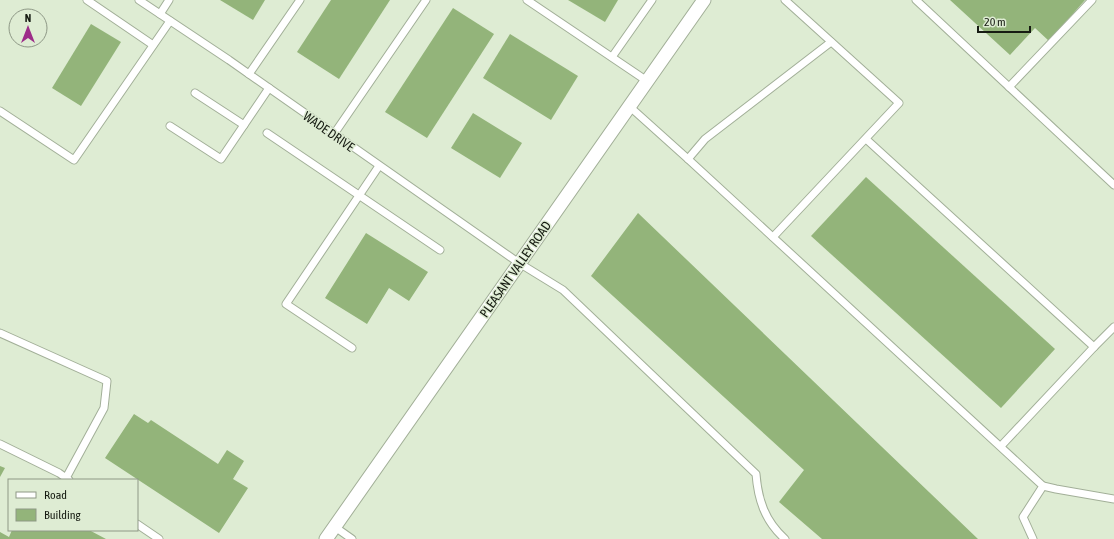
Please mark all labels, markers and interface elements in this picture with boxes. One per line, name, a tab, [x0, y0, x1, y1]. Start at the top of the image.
north arrow	[8, 8, 48, 48]
scale bar	[978, 8, 1030, 34]
text: N	[25, 12, 31, 24]
text: 20 m	[984, 15, 1006, 29]
street label: WADE DRIVE	[300, 108, 358, 155]
street label: PLEASANT VALLEY ROAD	[477, 218, 554, 320]
legend	[8, 479, 138, 531]
text: Road	[44, 488, 67, 502]
text: Building	[44, 508, 82, 522]

